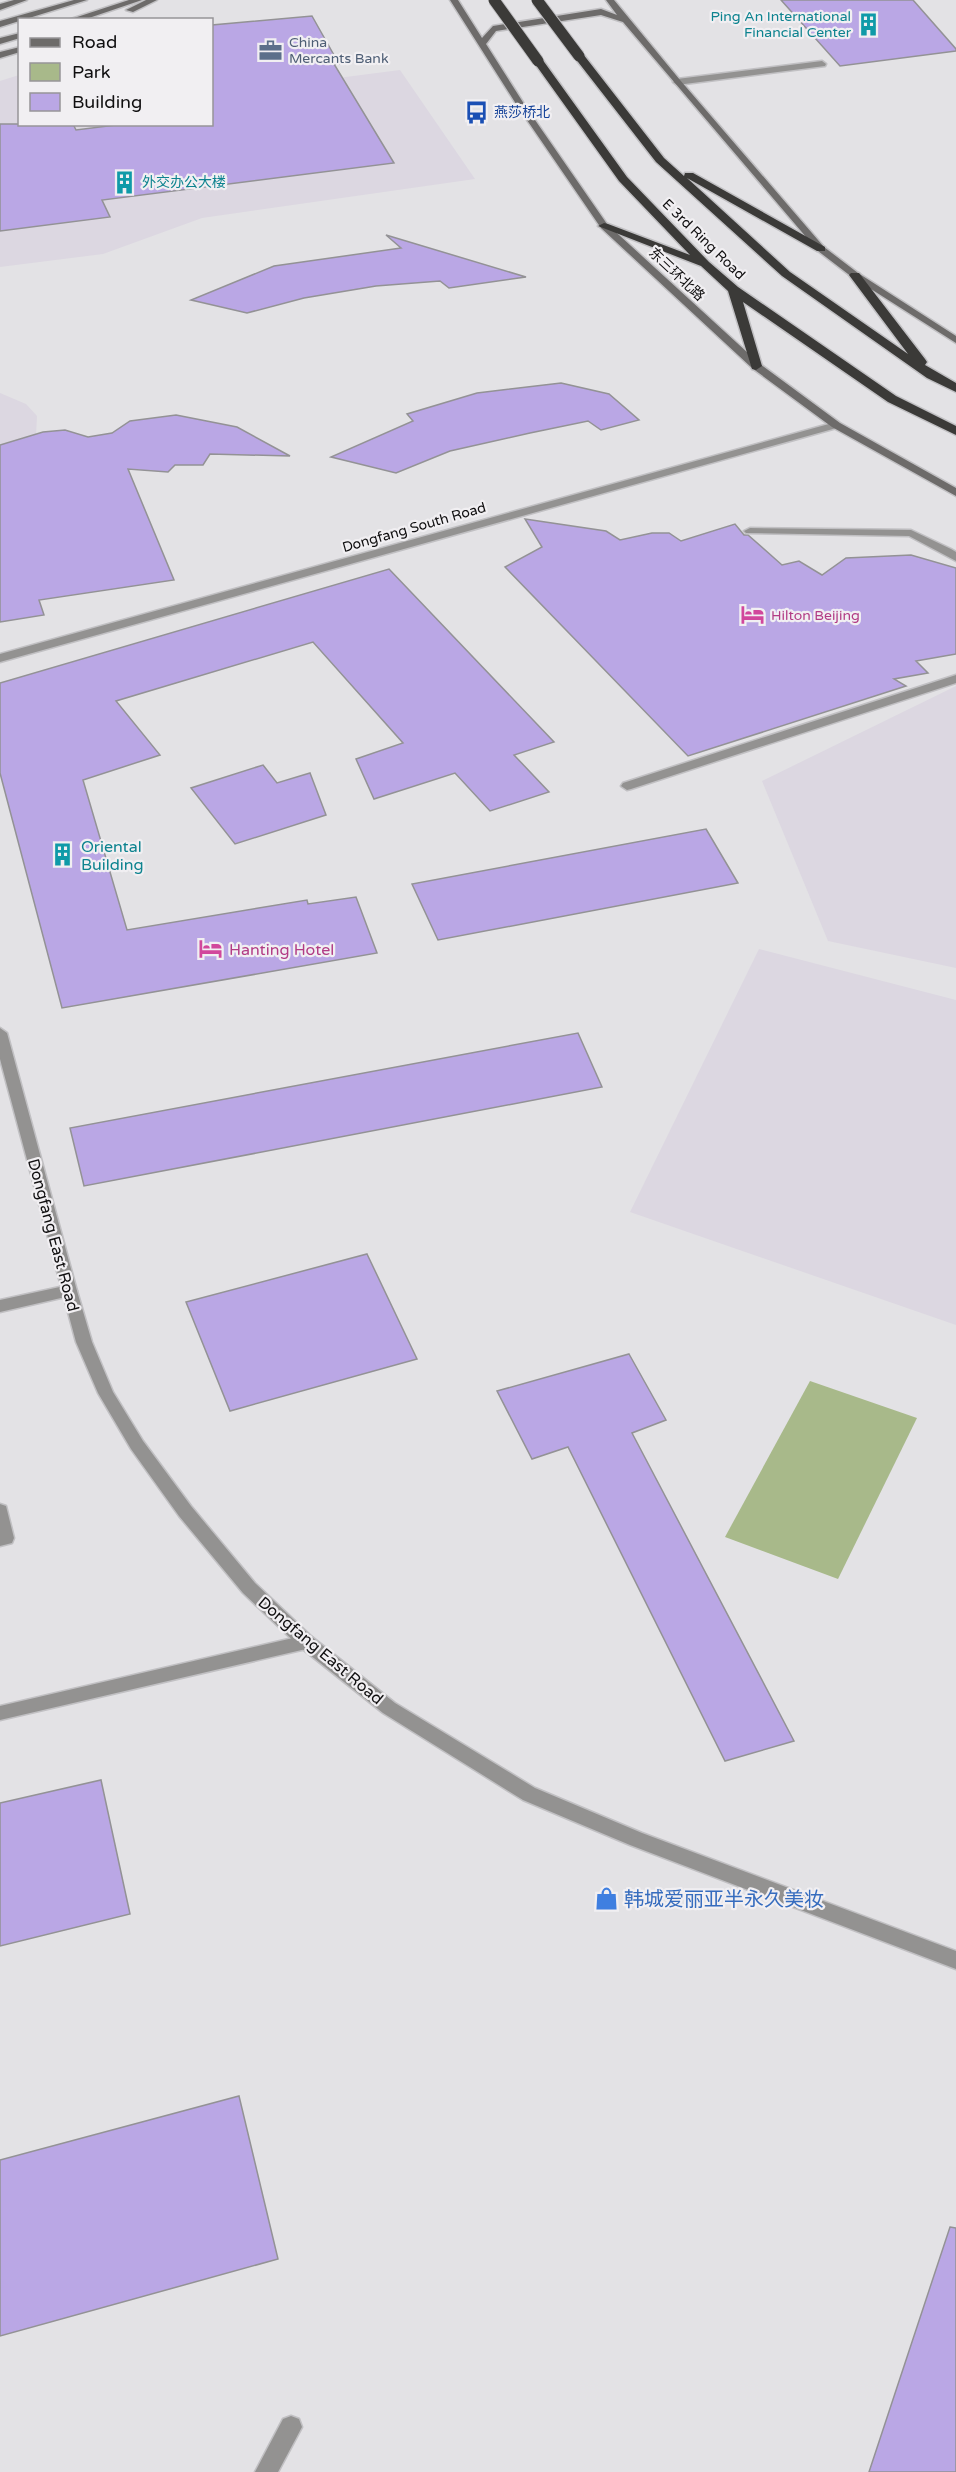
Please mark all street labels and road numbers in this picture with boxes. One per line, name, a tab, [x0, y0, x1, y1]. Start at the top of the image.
street label: E 3rd Ring Road	[659, 196, 749, 283]
street label: 东三环北路	[645, 244, 708, 304]
street label: Dongfang South Road	[340, 499, 488, 556]
street label: Dongfang East Road	[23, 1157, 83, 1314]
street label: Dongfang East Road	[254, 1593, 387, 1709]

